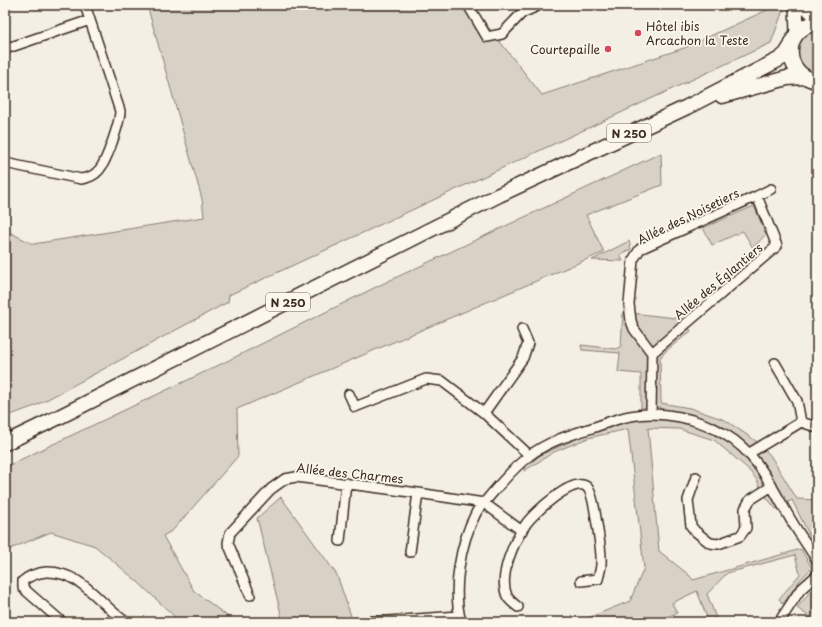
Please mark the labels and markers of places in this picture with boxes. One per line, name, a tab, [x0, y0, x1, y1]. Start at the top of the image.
place label: Hôtel ibis Arcachon la Teste	[646, 17, 749, 49]
marker: Hôtel ibis Arcachon la Teste	[633, 28, 643, 38]
place label: Courtepaille	[530, 40, 600, 58]
marker: Courtepaille	[603, 44, 613, 54]

